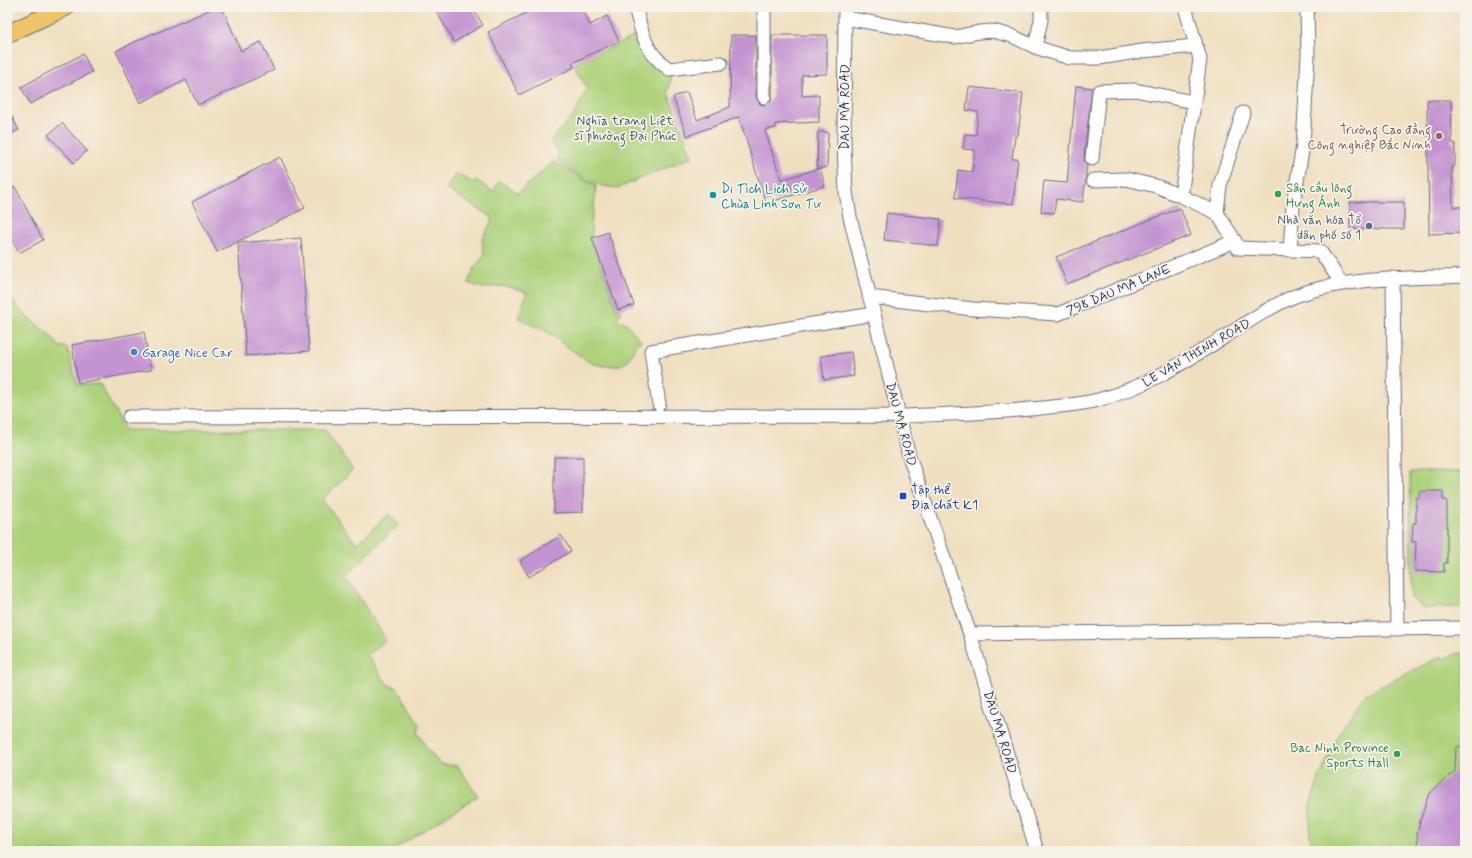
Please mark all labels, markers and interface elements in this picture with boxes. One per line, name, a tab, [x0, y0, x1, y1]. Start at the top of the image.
street label: DAU MA ROAD	[837, 64, 854, 150]
park label: Nghĩa trang Liệt sĩ phường Đại Phúc	[574, 113, 676, 147]
place label: Trường Cao đẳng Công nghiệp Bắc Ninh	[1307, 122, 1431, 156]
marker: Trường Cao đẳng Công nghiệp Bắc Ninh	[1434, 131, 1444, 141]
place label: Sân cầu lông Hưng Ánh	[1286, 180, 1352, 214]
place label: Di Tích Lịch Sử Chùa Linh Sơn Tự	[721, 181, 822, 213]
marker: Sân cầu lông Hưng Ánh	[1273, 189, 1283, 199]
marker: Di Tích Lịch Sử Chùa Linh Sơn Tự	[708, 190, 718, 200]
place label: Nhà văn hóa Tổ dân phố số 1	[1277, 212, 1361, 244]
marker: Nhà văn hóa Tổ dân phố số 1	[1364, 221, 1374, 231]
street label: 798 DAU MA LANE	[1064, 261, 1173, 320]
street label: LE VAN THINH ROAD	[1140, 315, 1254, 391]
place label: Garage Nice Car	[142, 345, 234, 363]
marker: Garage Nice Car	[129, 347, 139, 357]
street label: DAU MA ROAD	[881, 381, 920, 468]
place label: Tập thể Địa chất K1	[911, 482, 978, 514]
marker: Tập thể Địa chất K1	[898, 491, 908, 501]
street label: DAU MA ROAD	[979, 689, 1020, 776]
place label: Bac Ninh Province Sports Hall	[1290, 740, 1389, 772]
marker: Bac Ninh Province Sports Hall	[1392, 749, 1402, 759]

